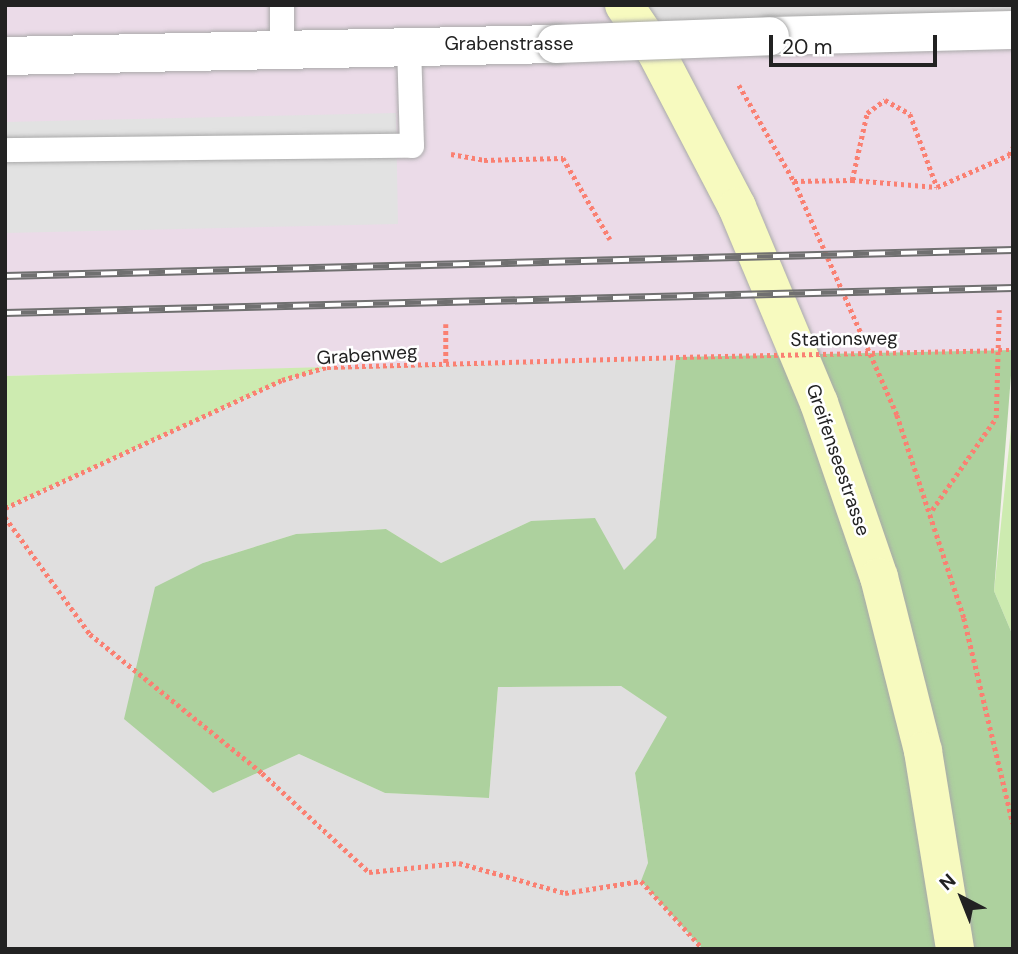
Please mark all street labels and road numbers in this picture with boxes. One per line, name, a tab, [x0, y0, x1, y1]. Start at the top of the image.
street label: Grabenstrasse	[444, 33, 574, 55]
street label: Stationsweg	[790, 327, 898, 351]
street label: Grabenweg	[316, 340, 418, 370]
street label: Greifenseestrasse	[801, 381, 875, 539]

